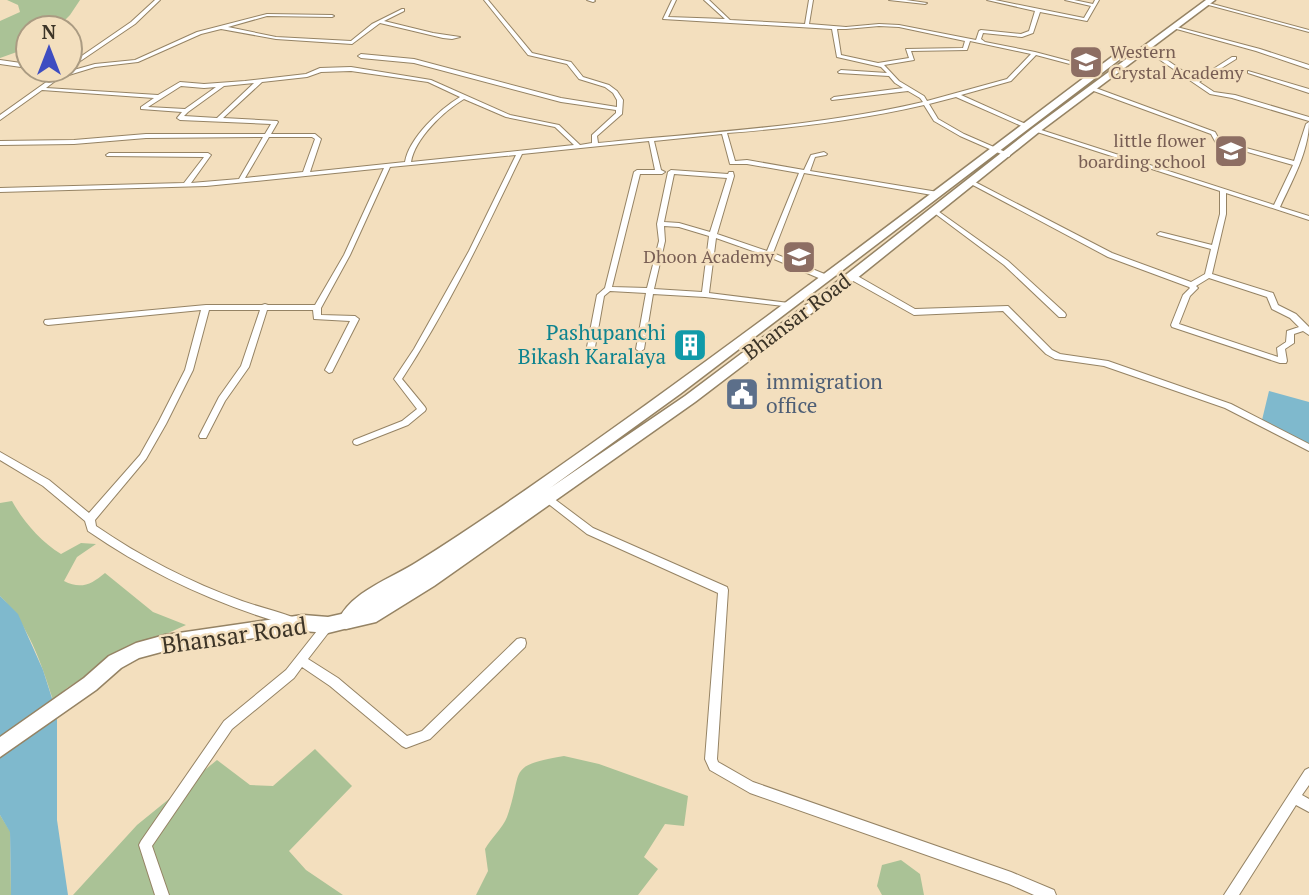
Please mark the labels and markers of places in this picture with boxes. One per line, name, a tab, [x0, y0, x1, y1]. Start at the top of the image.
place label: Western Crystal Academy	[1110, 39, 1245, 84]
school or university icon: Western Crystal Academy	[1067, 43, 1105, 81]
place label: little flower boarding school	[1078, 128, 1206, 173]
school or university icon: little flower boarding school	[1212, 132, 1250, 170]
school or university icon: Dhoon Academy	[780, 238, 818, 276]
place label: Dhoon Academy	[643, 244, 775, 268]
place label: Pashupanchi Bikash Karalaya	[518, 318, 666, 370]
building icon: Pashupanchi Bikash Karalaya	[671, 326, 709, 364]
place label: immigration office	[766, 367, 883, 419]
public building icon: immigration office	[723, 375, 761, 413]

